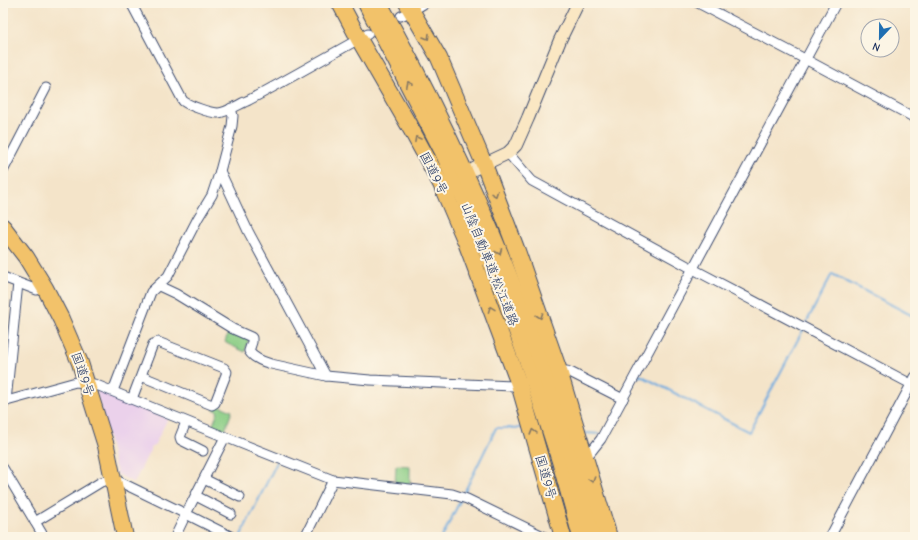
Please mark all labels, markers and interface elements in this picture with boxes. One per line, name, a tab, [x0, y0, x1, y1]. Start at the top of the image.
north arrow	[860, 18, 900, 58]
one-way arrow	[422, 33, 429, 40]
text: N	[871, 39, 882, 54]
one-way arrow	[406, 81, 414, 88]
one-way arrow	[414, 136, 421, 143]
street label: 国道9号	[417, 149, 451, 197]
one-way arrow	[491, 190, 499, 197]
street label: 山陰自動車道;松江道路	[458, 200, 522, 328]
one-way arrow	[495, 248, 503, 255]
one-way arrow	[488, 306, 496, 313]
one-way arrow	[535, 313, 543, 320]
street label: 国道9号	[68, 350, 98, 398]
one-way arrow	[529, 429, 538, 436]
street label: 国道9号	[532, 453, 560, 501]
one-way arrow	[587, 476, 596, 483]

